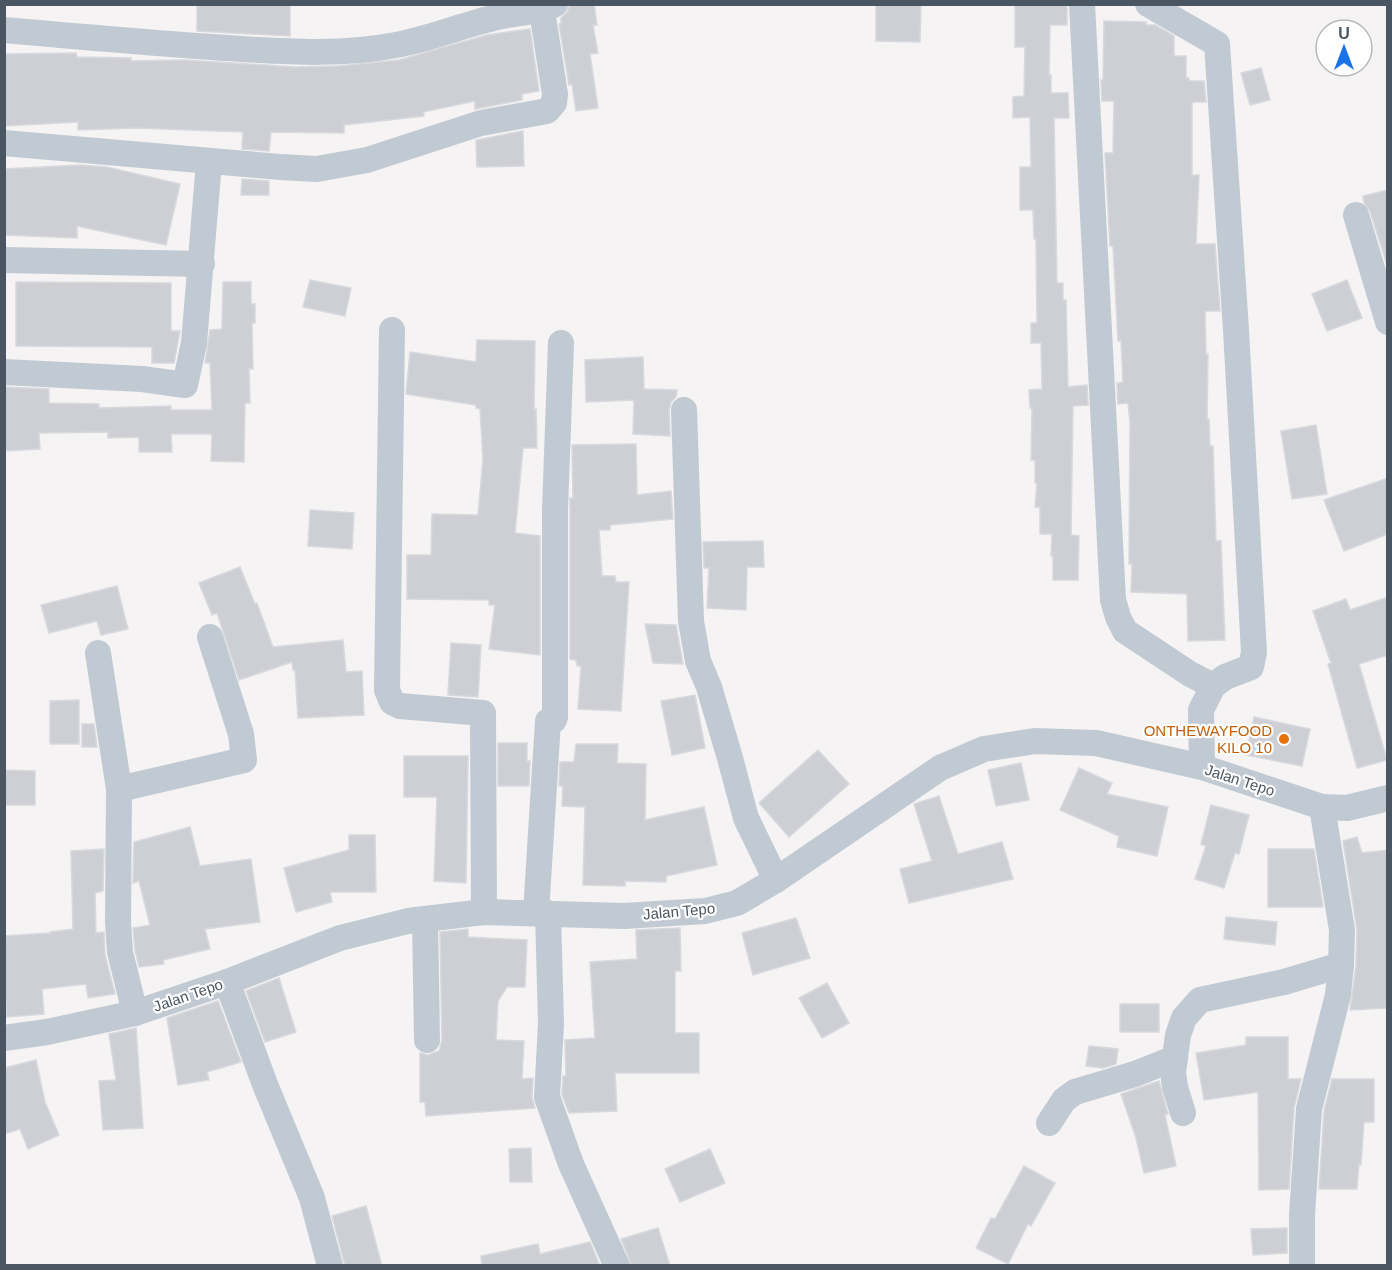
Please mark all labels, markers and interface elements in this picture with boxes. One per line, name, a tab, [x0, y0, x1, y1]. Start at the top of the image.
north arrow	[1314, 18, 1374, 78]
text: U	[1338, 25, 1350, 42]
place label: ONTHEWAYFOOD KILO 10	[1144, 722, 1272, 756]
marker: ONTHEWAYFOOD KILO 10	[1277, 732, 1291, 746]
street label: Jalan Tepo	[1203, 761, 1277, 799]
street label: Jalan Tepo	[642, 899, 716, 923]
street label: Jalan Tepo	[151, 975, 225, 1015]

